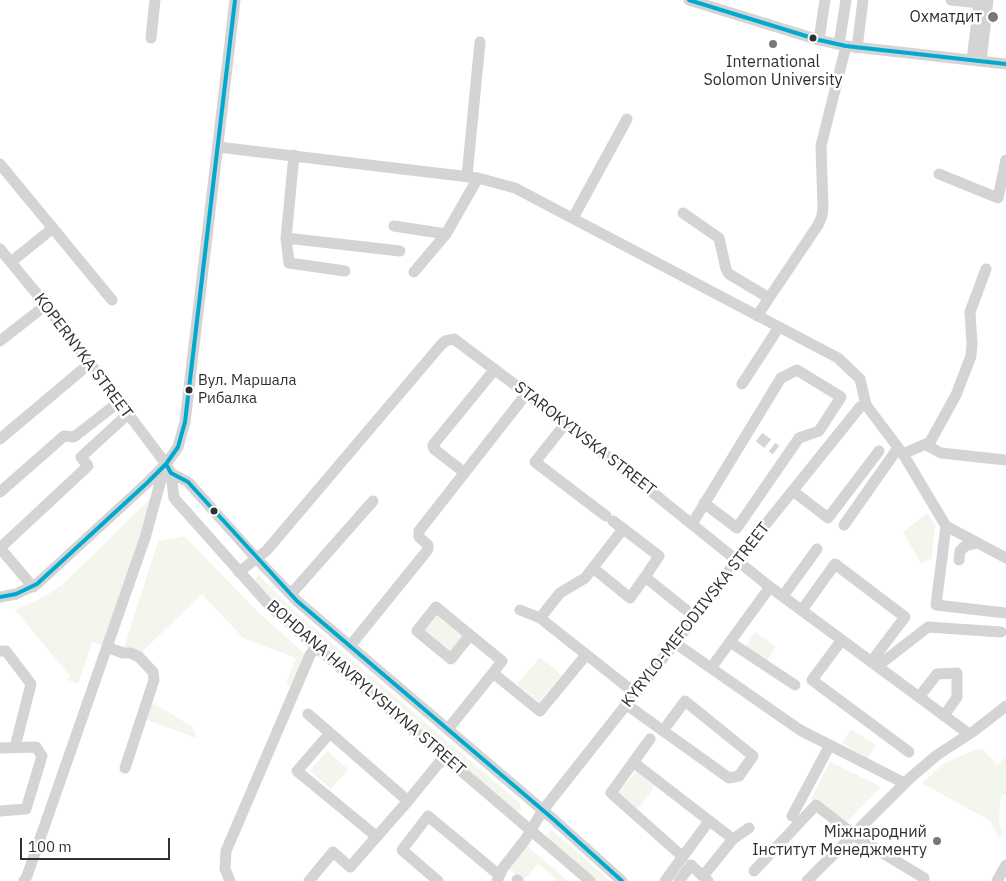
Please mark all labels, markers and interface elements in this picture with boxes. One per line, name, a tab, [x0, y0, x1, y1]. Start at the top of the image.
place label: Охматдит	[910, 7, 982, 27]
marker: Охматдит	[986, 10, 1000, 24]
unlabelled marker	[808, 33, 818, 43]
marker: International Solomon University	[767, 38, 779, 50]
place label: International Solomon University	[703, 52, 843, 90]
street label: KOPERNYKA STREET	[30, 290, 136, 422]
place label: Вул. Маршала Рибалка	[198, 372, 296, 407]
street label: STAROKYIVSKA STREET	[511, 378, 659, 500]
marker: Вул. Маршала Рибалка	[184, 385, 194, 395]
unlabelled marker	[209, 506, 219, 516]
street label: KYRYLO-MEFODIIVSKA STREET	[618, 519, 774, 711]
street label: BOHDANA HAVRYLYSHYNA STREET	[263, 597, 469, 779]
place label: Міжнародний Інститут Менеджменту	[752, 822, 927, 860]
scale bar	[22, 828, 172, 860]
marker: Міжнародний Інститут Менеджменту	[931, 835, 943, 847]
text: 100 m	[28, 837, 72, 856]

